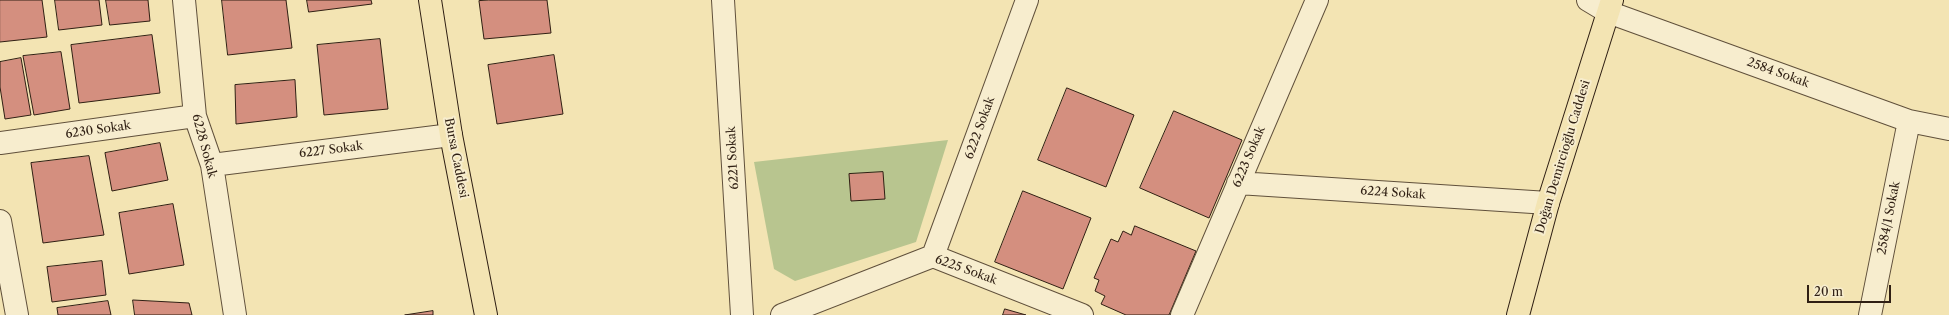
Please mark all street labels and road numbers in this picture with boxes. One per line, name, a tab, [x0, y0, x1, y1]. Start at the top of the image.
street label: 2584 Sokak	[1745, 55, 1811, 91]
street label: Doğan Demircioğlu Caddesi	[1533, 78, 1593, 236]
street label: 6222 Sokak	[962, 95, 998, 161]
street label: 6228 Sokak	[189, 112, 219, 180]
street label: Bursa Caddesi	[441, 117, 471, 199]
street label: 6230 Sokak	[64, 118, 132, 142]
street label: 6223 Sokak	[1230, 124, 1268, 190]
street label: 6221 Sokak	[724, 126, 742, 190]
street label: 6227 Sokak	[298, 139, 364, 161]
street label: 2584/1 Sokak	[1875, 180, 1903, 256]
street label: 6224 Sokak	[1360, 184, 1426, 202]
street label: 6225 Sokak	[933, 252, 999, 288]

